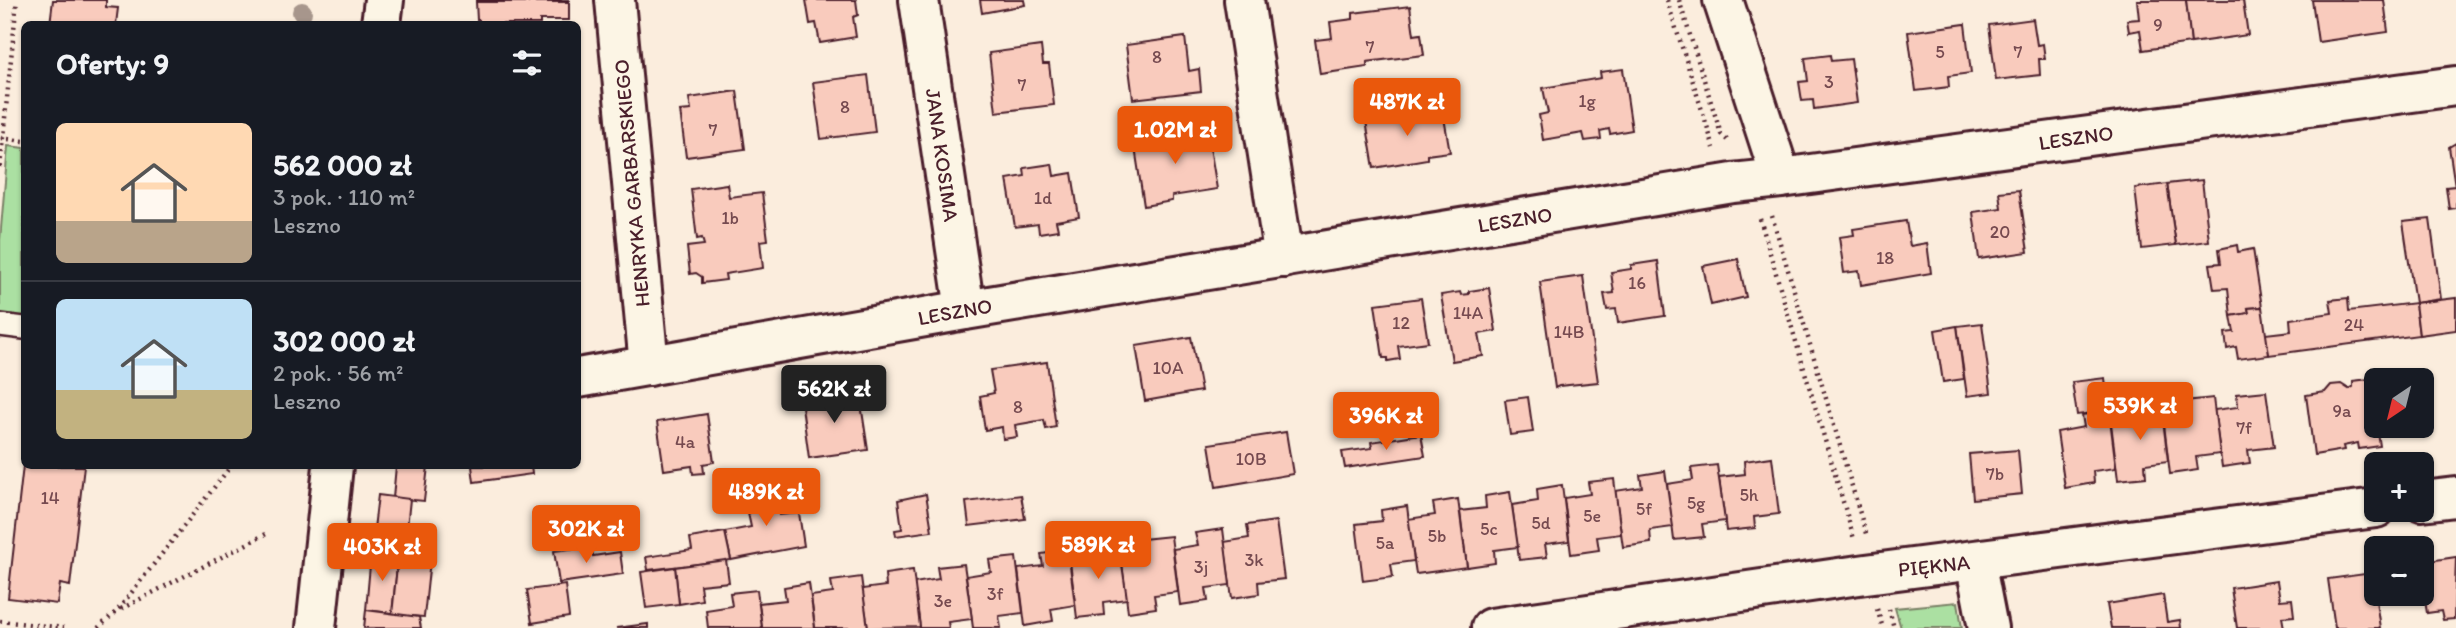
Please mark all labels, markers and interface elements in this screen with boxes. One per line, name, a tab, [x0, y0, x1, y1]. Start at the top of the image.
house number: 9	[2153, 14, 2163, 36]
house number: 7	[1366, 36, 1375, 58]
house number: 5	[1935, 41, 1945, 63]
house number: 7	[2014, 41, 2023, 63]
icon: filters	[508, 44, 546, 82]
text: Oferty: 9	[56, 45, 169, 82]
house number: 8	[1152, 46, 1162, 68]
street label: HENRYKA GARBARSKIEGO	[608, 58, 655, 308]
house number: 3	[1824, 71, 1834, 93]
house number: 7	[1018, 74, 1027, 96]
pin: 487K zł	[1342, 78, 1472, 138]
street label: JANA KOSIMA	[921, 87, 964, 224]
text: 487K zł	[1370, 87, 1444, 115]
house number: 1g	[1578, 90, 1597, 112]
house number: 8	[840, 96, 850, 118]
pin: 1.02M zł	[1103, 106, 1247, 166]
text: 1.02M zł	[1133, 115, 1217, 143]
house number: 7	[709, 119, 718, 141]
street label: LESZNO	[2037, 120, 2115, 155]
text: 562 000 zł	[273, 146, 412, 183]
icon: home	[112, 151, 196, 235]
text: 3 pok. · 110 m²	[273, 183, 415, 211]
house number: 1d	[1034, 187, 1052, 209]
street label: LESZNO	[1476, 201, 1554, 238]
house number: 1b	[721, 207, 739, 229]
text: Leszno	[273, 211, 341, 239]
house number: 20	[1990, 221, 2010, 243]
house number: 18	[1876, 247, 1894, 269]
house number: 16	[1628, 272, 1646, 294]
street label: LESZNO	[916, 293, 994, 330]
house number: 14A	[1453, 302, 1484, 324]
house number: 12	[1392, 312, 1410, 334]
house number: 24	[2344, 314, 2364, 336]
house number: 14B	[1554, 321, 1584, 343]
text: 302 000 zł	[273, 322, 415, 359]
icon: home	[112, 327, 196, 411]
house number: 10A	[1153, 357, 1184, 379]
text: 2 pok. · 56 m²	[273, 359, 403, 387]
pin: 562K zł	[769, 366, 899, 425]
north arrow	[2364, 368, 2434, 438]
map controls	[2364, 368, 2434, 606]
text: 562K zł	[797, 374, 871, 402]
pin: 539K zł	[2075, 382, 2205, 442]
text: Leszno	[273, 387, 341, 415]
text: 539K zł	[2103, 391, 2177, 419]
pin: 396K zł	[1321, 392, 1451, 452]
house number: 8	[1013, 396, 1023, 418]
house number: 9a	[2333, 400, 2352, 422]
text: 396K zł	[1349, 401, 1423, 429]
house number: 7f	[2236, 417, 2252, 439]
house number: 4a	[675, 431, 696, 453]
house number: 10B	[1235, 448, 1267, 470]
button: +	[2364, 452, 2434, 522]
house number: 7b	[1986, 463, 2004, 485]
pin: 489K zł	[701, 468, 831, 528]
text: 489K zł	[728, 477, 804, 505]
house number: 5h	[1739, 484, 1759, 506]
house number: 14	[40, 487, 60, 509]
house number: 5g	[1687, 492, 1706, 514]
house number: 5f	[1636, 498, 1652, 520]
pin: 302K zł	[521, 505, 651, 565]
house number: 5e	[1583, 505, 1601, 527]
house number: 5d	[1531, 512, 1551, 534]
text: 302K zł	[548, 514, 624, 542]
house number: 5c	[1480, 518, 1498, 540]
pin: 589K zł	[1033, 522, 1163, 581]
pin: 403K zł	[317, 524, 447, 583]
house number: 5b	[1428, 525, 1446, 547]
text: 589K zł	[1061, 530, 1135, 558]
text: 403K zł	[343, 532, 421, 560]
house number: 5a	[1376, 532, 1395, 554]
button: −	[2364, 536, 2434, 606]
house number: 3k	[1244, 549, 1264, 571]
street label: PIĘKNA	[1897, 549, 1972, 582]
house number: 3j	[1194, 556, 1208, 578]
house number: 3f	[987, 583, 1003, 605]
house number: 3e	[934, 590, 952, 612]

